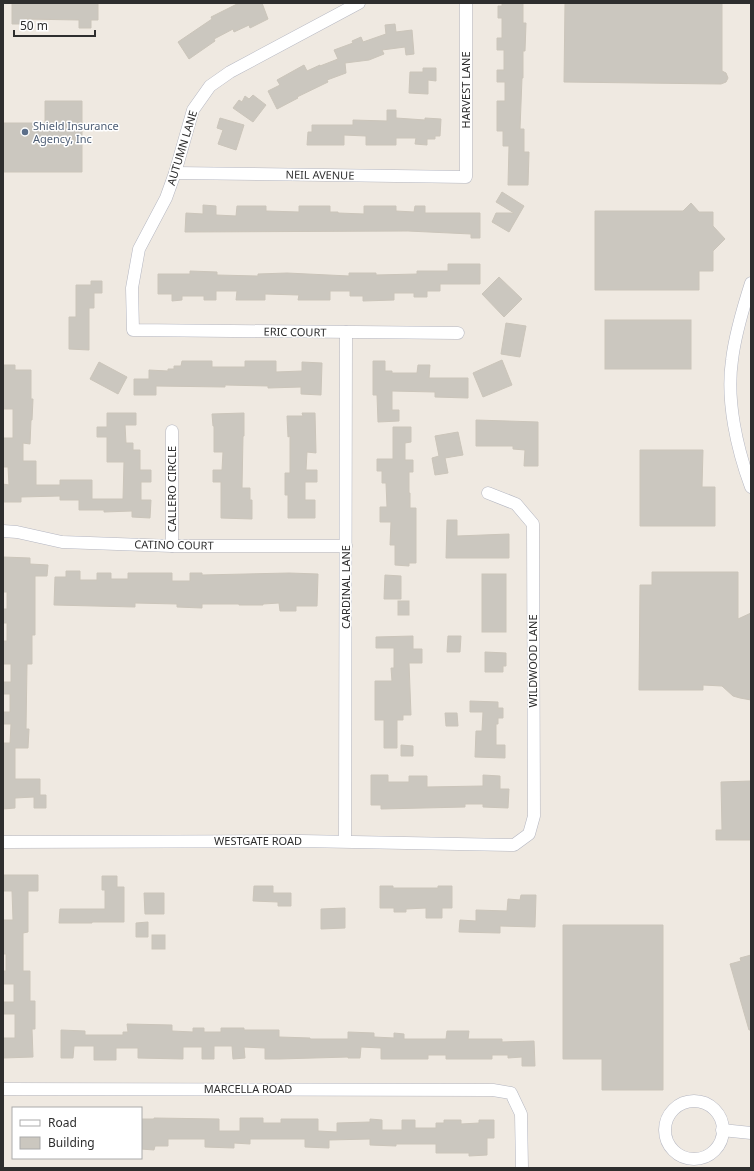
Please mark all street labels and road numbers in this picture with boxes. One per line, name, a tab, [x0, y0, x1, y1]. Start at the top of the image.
street label: HARVEST LANE	[458, 51, 473, 129]
street label: AUTUMN LANE	[163, 109, 200, 187]
street label: NEIL AVENUE	[286, 166, 354, 183]
street label: ERIC COURT	[263, 323, 327, 340]
street label: CALLERO CIRCLE	[164, 446, 179, 532]
street label: CATINO COURT	[134, 536, 214, 553]
street label: CARDINAL LANE	[338, 545, 353, 629]
street label: WILDWOOD LANE	[525, 614, 540, 708]
street label: WESTGATE ROAD	[214, 833, 302, 848]
street label: MARCELLA ROAD	[204, 1081, 292, 1096]

